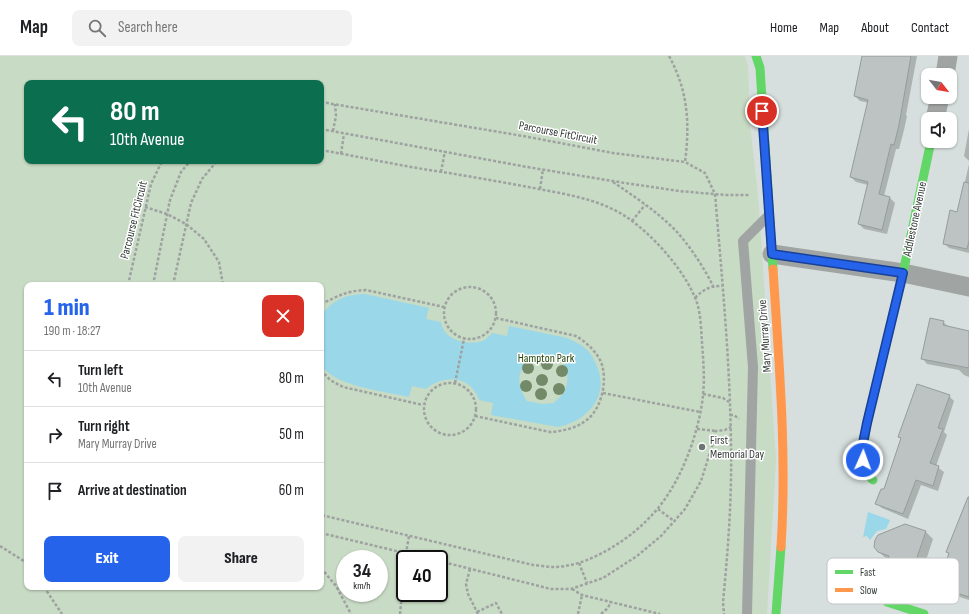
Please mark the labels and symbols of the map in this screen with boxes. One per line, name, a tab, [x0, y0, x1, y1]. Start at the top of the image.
north arrow	[921, 68, 957, 104]
pin	[745, 94, 779, 128]
street label: Parcourse FitCircuit	[518, 118, 599, 148]
street label: Parcourse FitCircuit	[117, 179, 151, 260]
street label: Addlestone Avenue	[900, 180, 930, 259]
street label: Mary Murray Drive	[755, 299, 775, 373]
park label: Hampton Park	[518, 351, 575, 366]
place label: First Memorial Day	[710, 433, 764, 462]
position arrow	[842, 439, 884, 481]
marker: First Memorial Day	[697, 442, 707, 452]
speed limit sign: 40	[396, 550, 448, 602]
legend	[827, 558, 959, 604]
text: Fast	[860, 566, 876, 579]
text: Slow	[860, 584, 877, 597]

